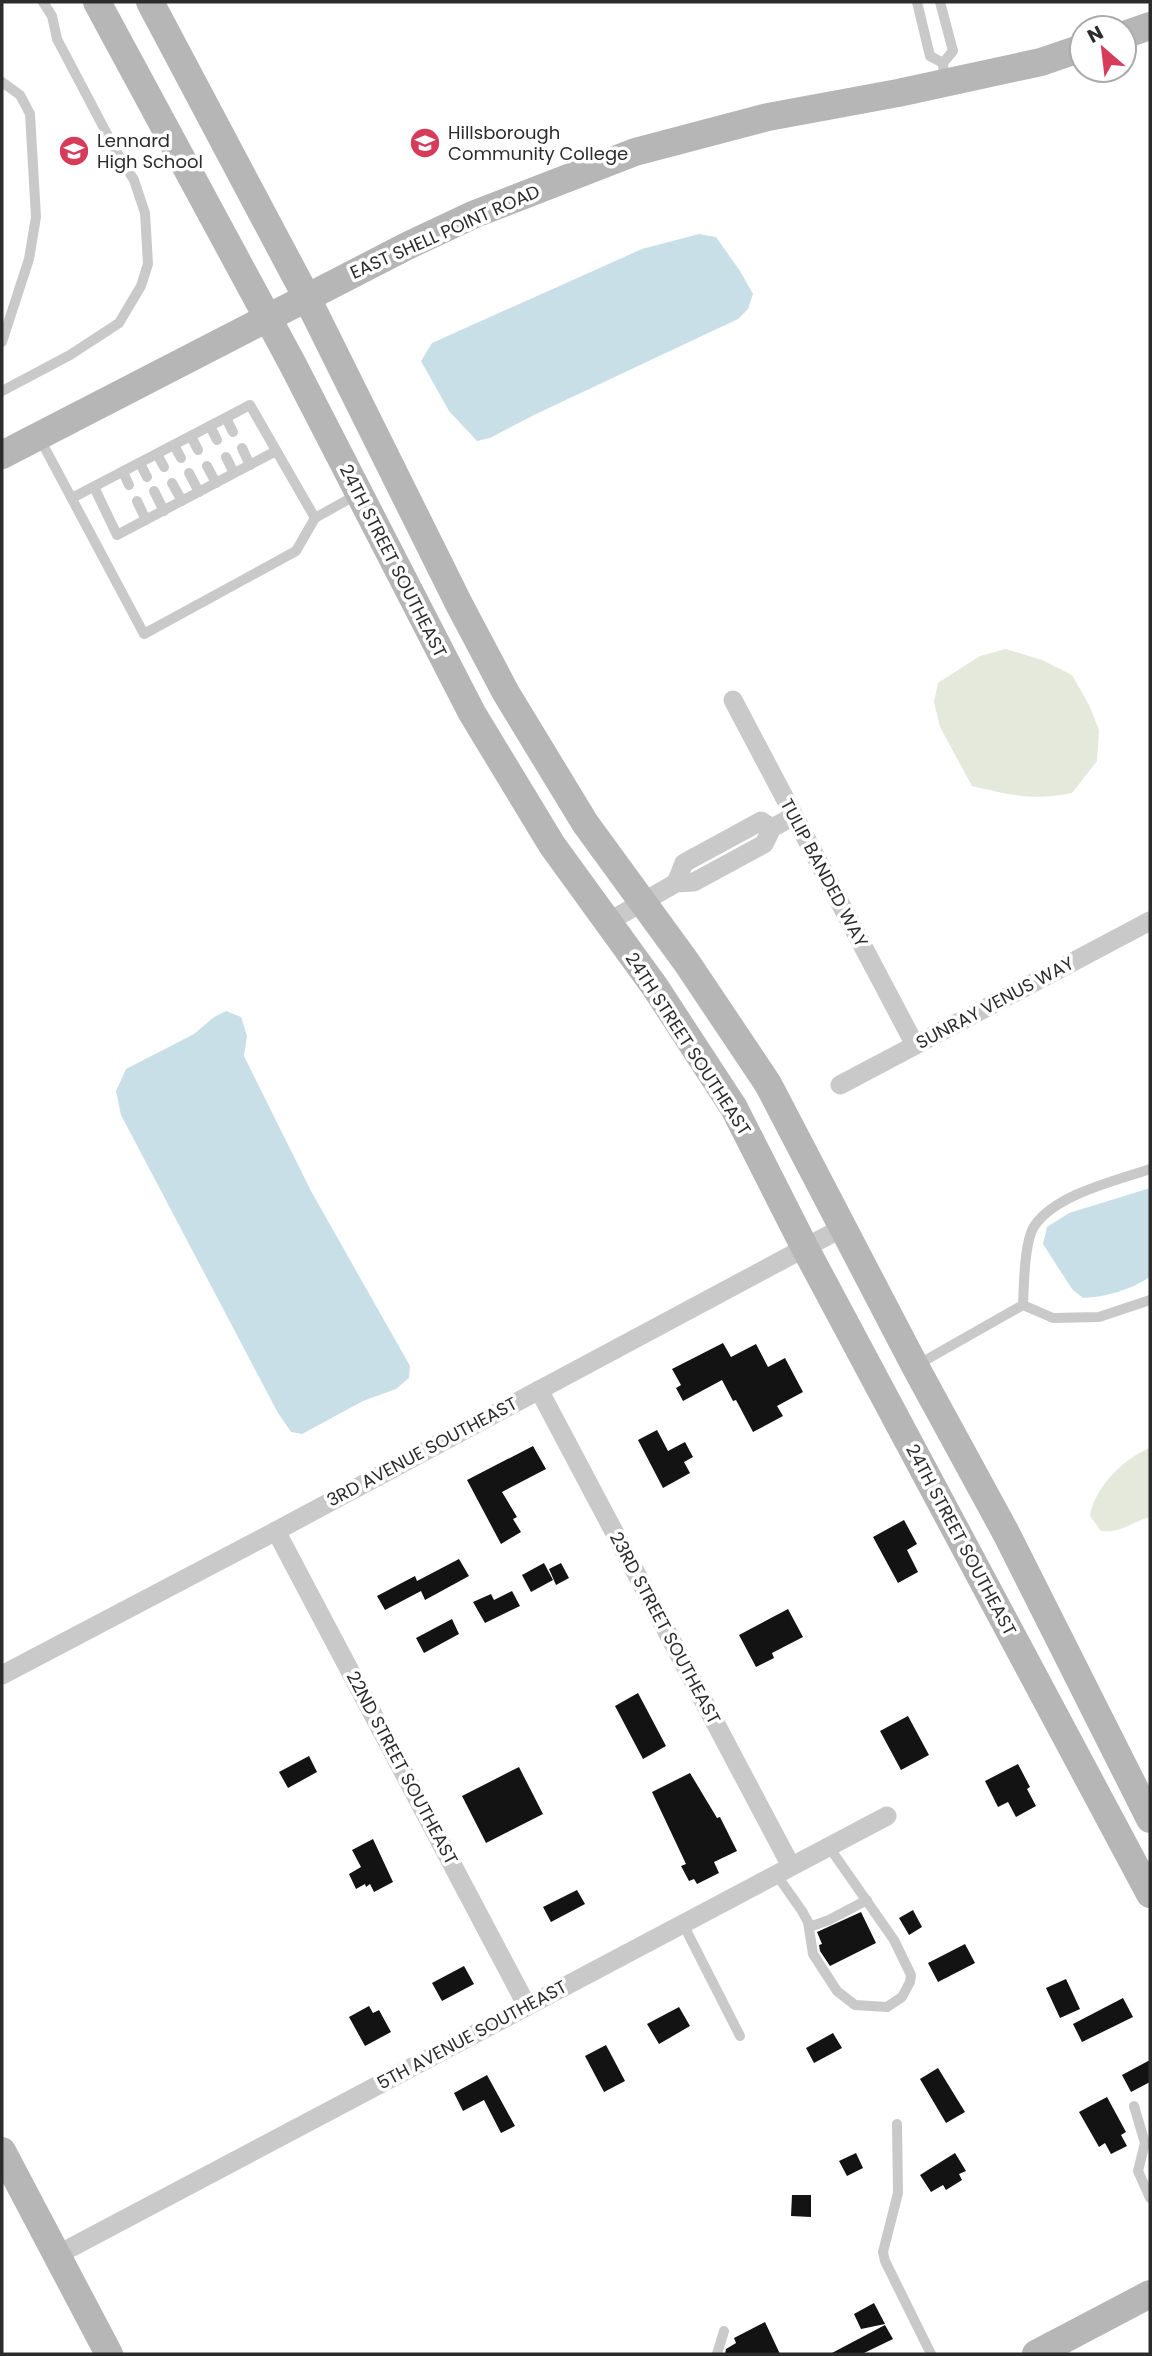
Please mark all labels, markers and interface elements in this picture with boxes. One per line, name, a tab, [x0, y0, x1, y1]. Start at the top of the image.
north arrow	[1068, 14, 1138, 84]
text: N	[1083, 19, 1108, 50]
place label: Hillsborough Community College	[448, 120, 628, 166]
school or university icon: Hillsborough Community College	[408, 126, 442, 160]
place label: Lennard High School	[97, 128, 203, 174]
school or university icon: Lennard High School	[57, 134, 91, 168]
street label: EAST SHELL POINT ROAD	[346, 178, 544, 285]
street label: 24TH STREET SOUTHEAST	[334, 460, 453, 662]
street label: TULIP BANDED WAY	[775, 794, 874, 952]
street label: 24TH STREET SOUTHEAST	[620, 947, 757, 1140]
street label: SUNRAY VENUS WAY	[911, 950, 1079, 1055]
street label: 3RD AVENUE SOUTHEAST	[322, 1391, 522, 1512]
street label: 24TH STREET SOUTHEAST	[900, 1440, 1023, 1640]
street label: 23RD STREET SOUTHEAST	[604, 1527, 727, 1729]
street label: 22ND STREET SOUTHEAST	[341, 1667, 464, 1869]
street label: 5TH AVENUE SOUTHEAST	[373, 1974, 571, 2095]

